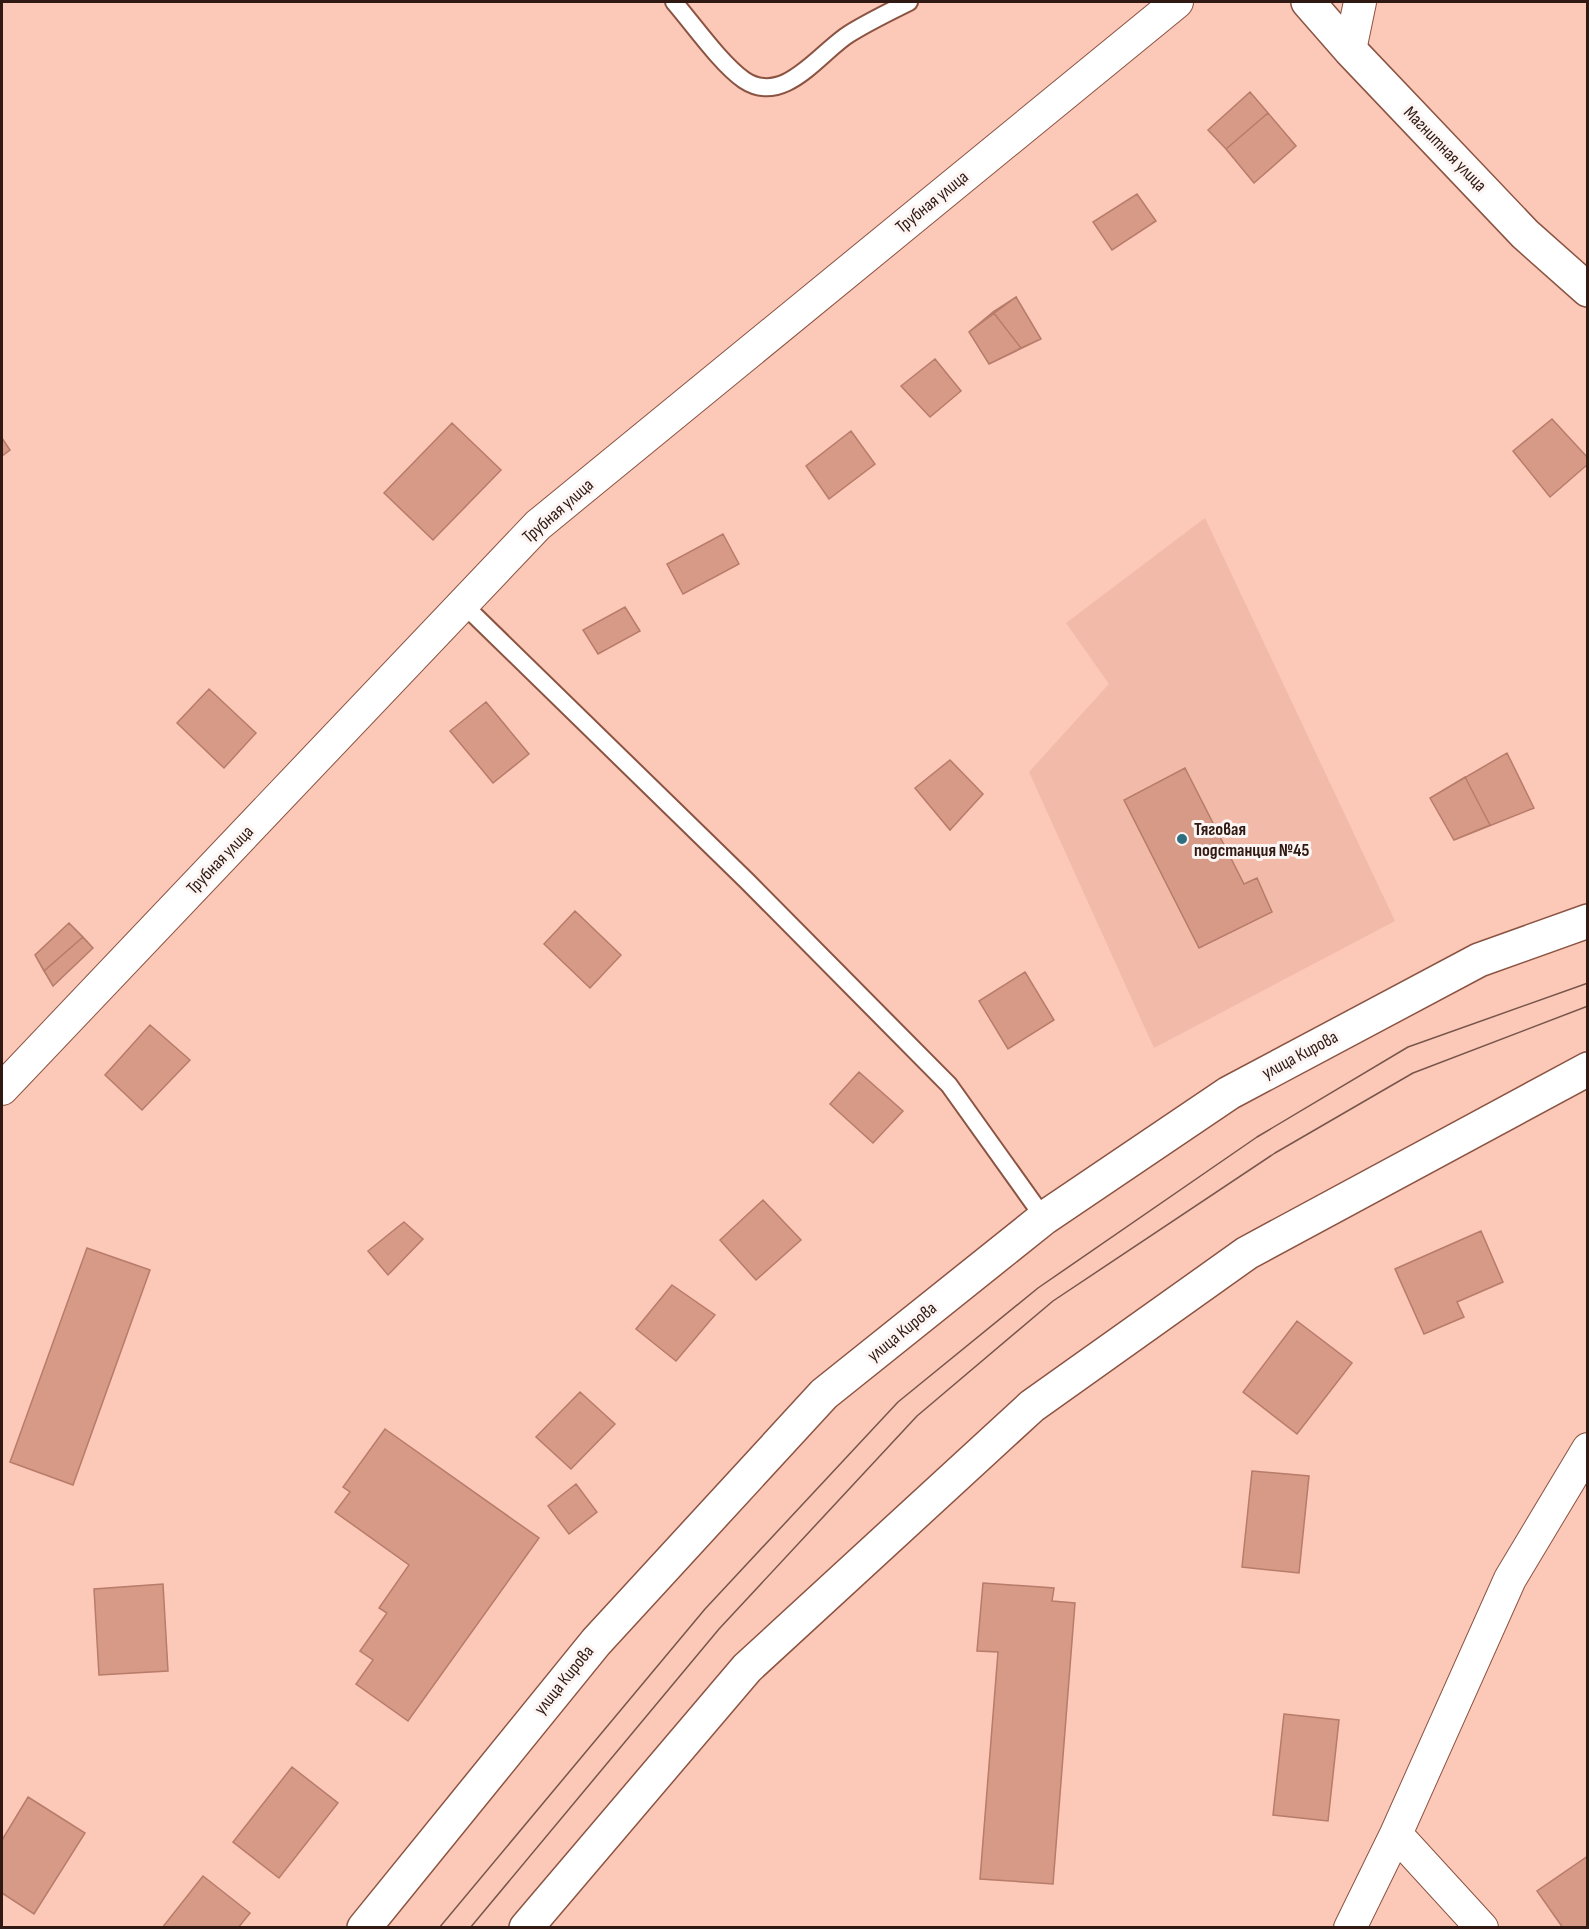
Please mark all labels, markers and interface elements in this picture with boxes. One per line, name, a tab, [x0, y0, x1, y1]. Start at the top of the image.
street label: Магнитная улица	[1399, 102, 1491, 196]
street label: Трубная улица	[892, 166, 973, 238]
street label: Трубная улица	[518, 474, 598, 548]
place label: Тяговая подстанция №45	[1194, 819, 1309, 861]
street label: Трубная улица	[182, 821, 258, 899]
marker: Тяговая подстанция №45	[1175, 832, 1189, 846]
street label: улица Кирова	[1258, 1026, 1342, 1084]
street label: улица Кирова	[863, 1298, 941, 1366]
street label: улица Кирова	[530, 1641, 598, 1719]

